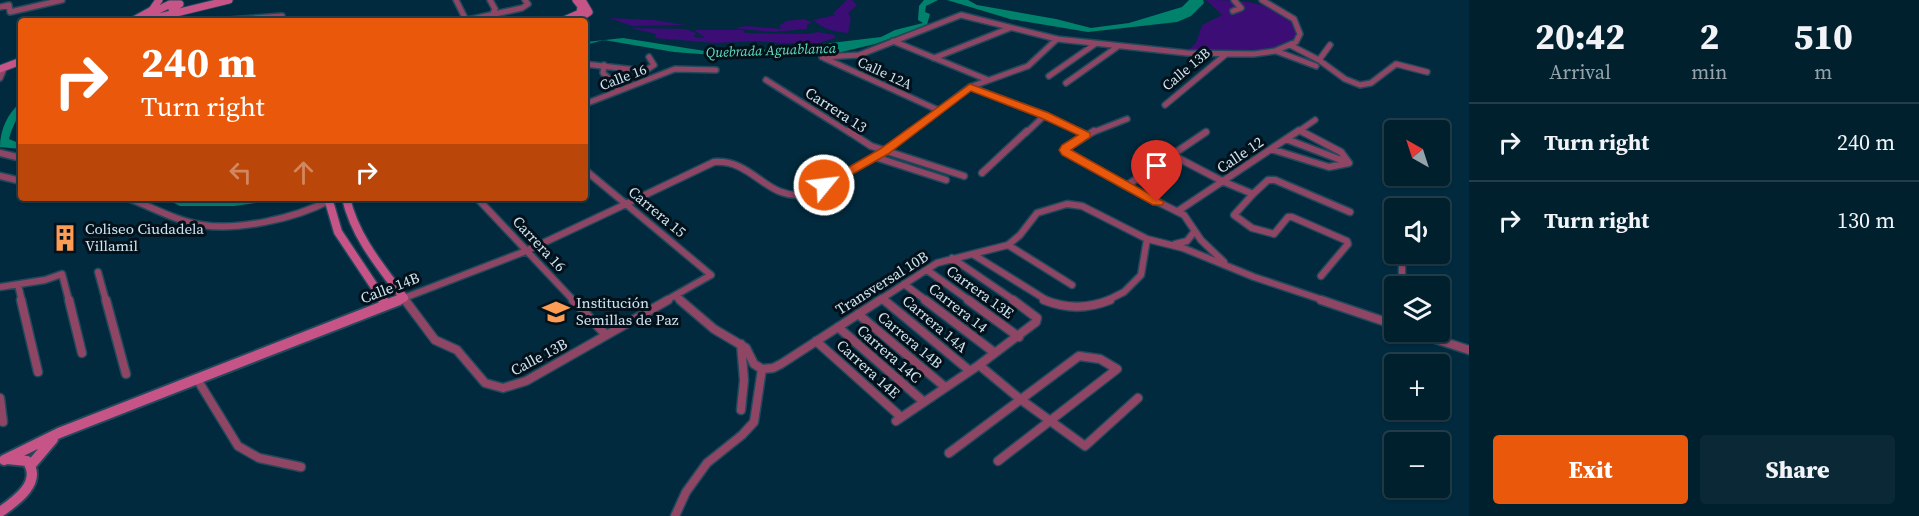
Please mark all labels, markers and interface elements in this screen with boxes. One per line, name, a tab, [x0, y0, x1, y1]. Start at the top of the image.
text: 20:42	[1535, 12, 1625, 61]
text: 2	[1699, 12, 1719, 61]
text: 510	[1793, 12, 1853, 61]
text: 240 m	[141, 33, 256, 91]
water label: Quebrada Aguablanca	[705, 38, 837, 62]
icon: right	[42, 42, 120, 120]
street label: Calle 13B	[1158, 43, 1215, 95]
street label: Calle 12A	[854, 52, 916, 95]
text: Arrival	[1549, 58, 1611, 86]
text: min	[1691, 58, 1727, 86]
text: m	[1814, 58, 1832, 86]
street label: Calle 16	[597, 59, 649, 95]
street label: Carrera 13	[801, 82, 871, 137]
text: Turn right	[141, 88, 265, 125]
north arrow	[1384, 120, 1450, 186]
map controls	[1384, 120, 1450, 498]
icon: right	[1493, 126, 1526, 159]
text: Turn right	[1544, 127, 1649, 157]
text: 240 m	[1837, 127, 1895, 157]
street label: Calle 12	[1212, 131, 1267, 178]
pin	[1131, 140, 1182, 202]
icon: arrive	[1140, 149, 1173, 182]
position arrow	[792, 153, 856, 217]
icon: left	[224, 156, 257, 189]
icon: ahead	[287, 156, 320, 189]
icon: right	[350, 156, 383, 189]
street label: Carrera 15	[624, 181, 691, 242]
button: sound	[1384, 198, 1450, 264]
icon: right	[1493, 204, 1526, 237]
text: Turn right	[1544, 205, 1649, 235]
text: 130 m	[1837, 205, 1895, 235]
street label: Carrera 16	[508, 211, 571, 276]
place label: Coliseo Ciudadela Villamil	[85, 218, 204, 256]
building icon: Coliseo Ciudadela Villamil	[50, 223, 80, 253]
street label: Transversal 10B	[831, 246, 932, 319]
street label: Carrera 13E	[942, 260, 1018, 323]
street label: Calle 14B	[357, 267, 422, 308]
button: layers	[1384, 276, 1450, 342]
street label: Carrera 14	[924, 278, 993, 338]
street label: Carrera 14A	[898, 290, 973, 357]
place label: Institución Semillas de Paz	[576, 292, 679, 330]
school or university icon: Institución Semillas de Paz	[541, 297, 571, 327]
street label: Carrera 14B	[873, 306, 947, 373]
street label: Carrera 14C	[853, 320, 926, 387]
street label: Calle 13B	[507, 333, 571, 380]
street label: Carrera 14E	[832, 335, 905, 403]
button: +	[1384, 354, 1450, 420]
button: −	[1384, 432, 1450, 498]
button: Exit	[1493, 435, 1688, 504]
button: Share	[1700, 435, 1895, 504]

